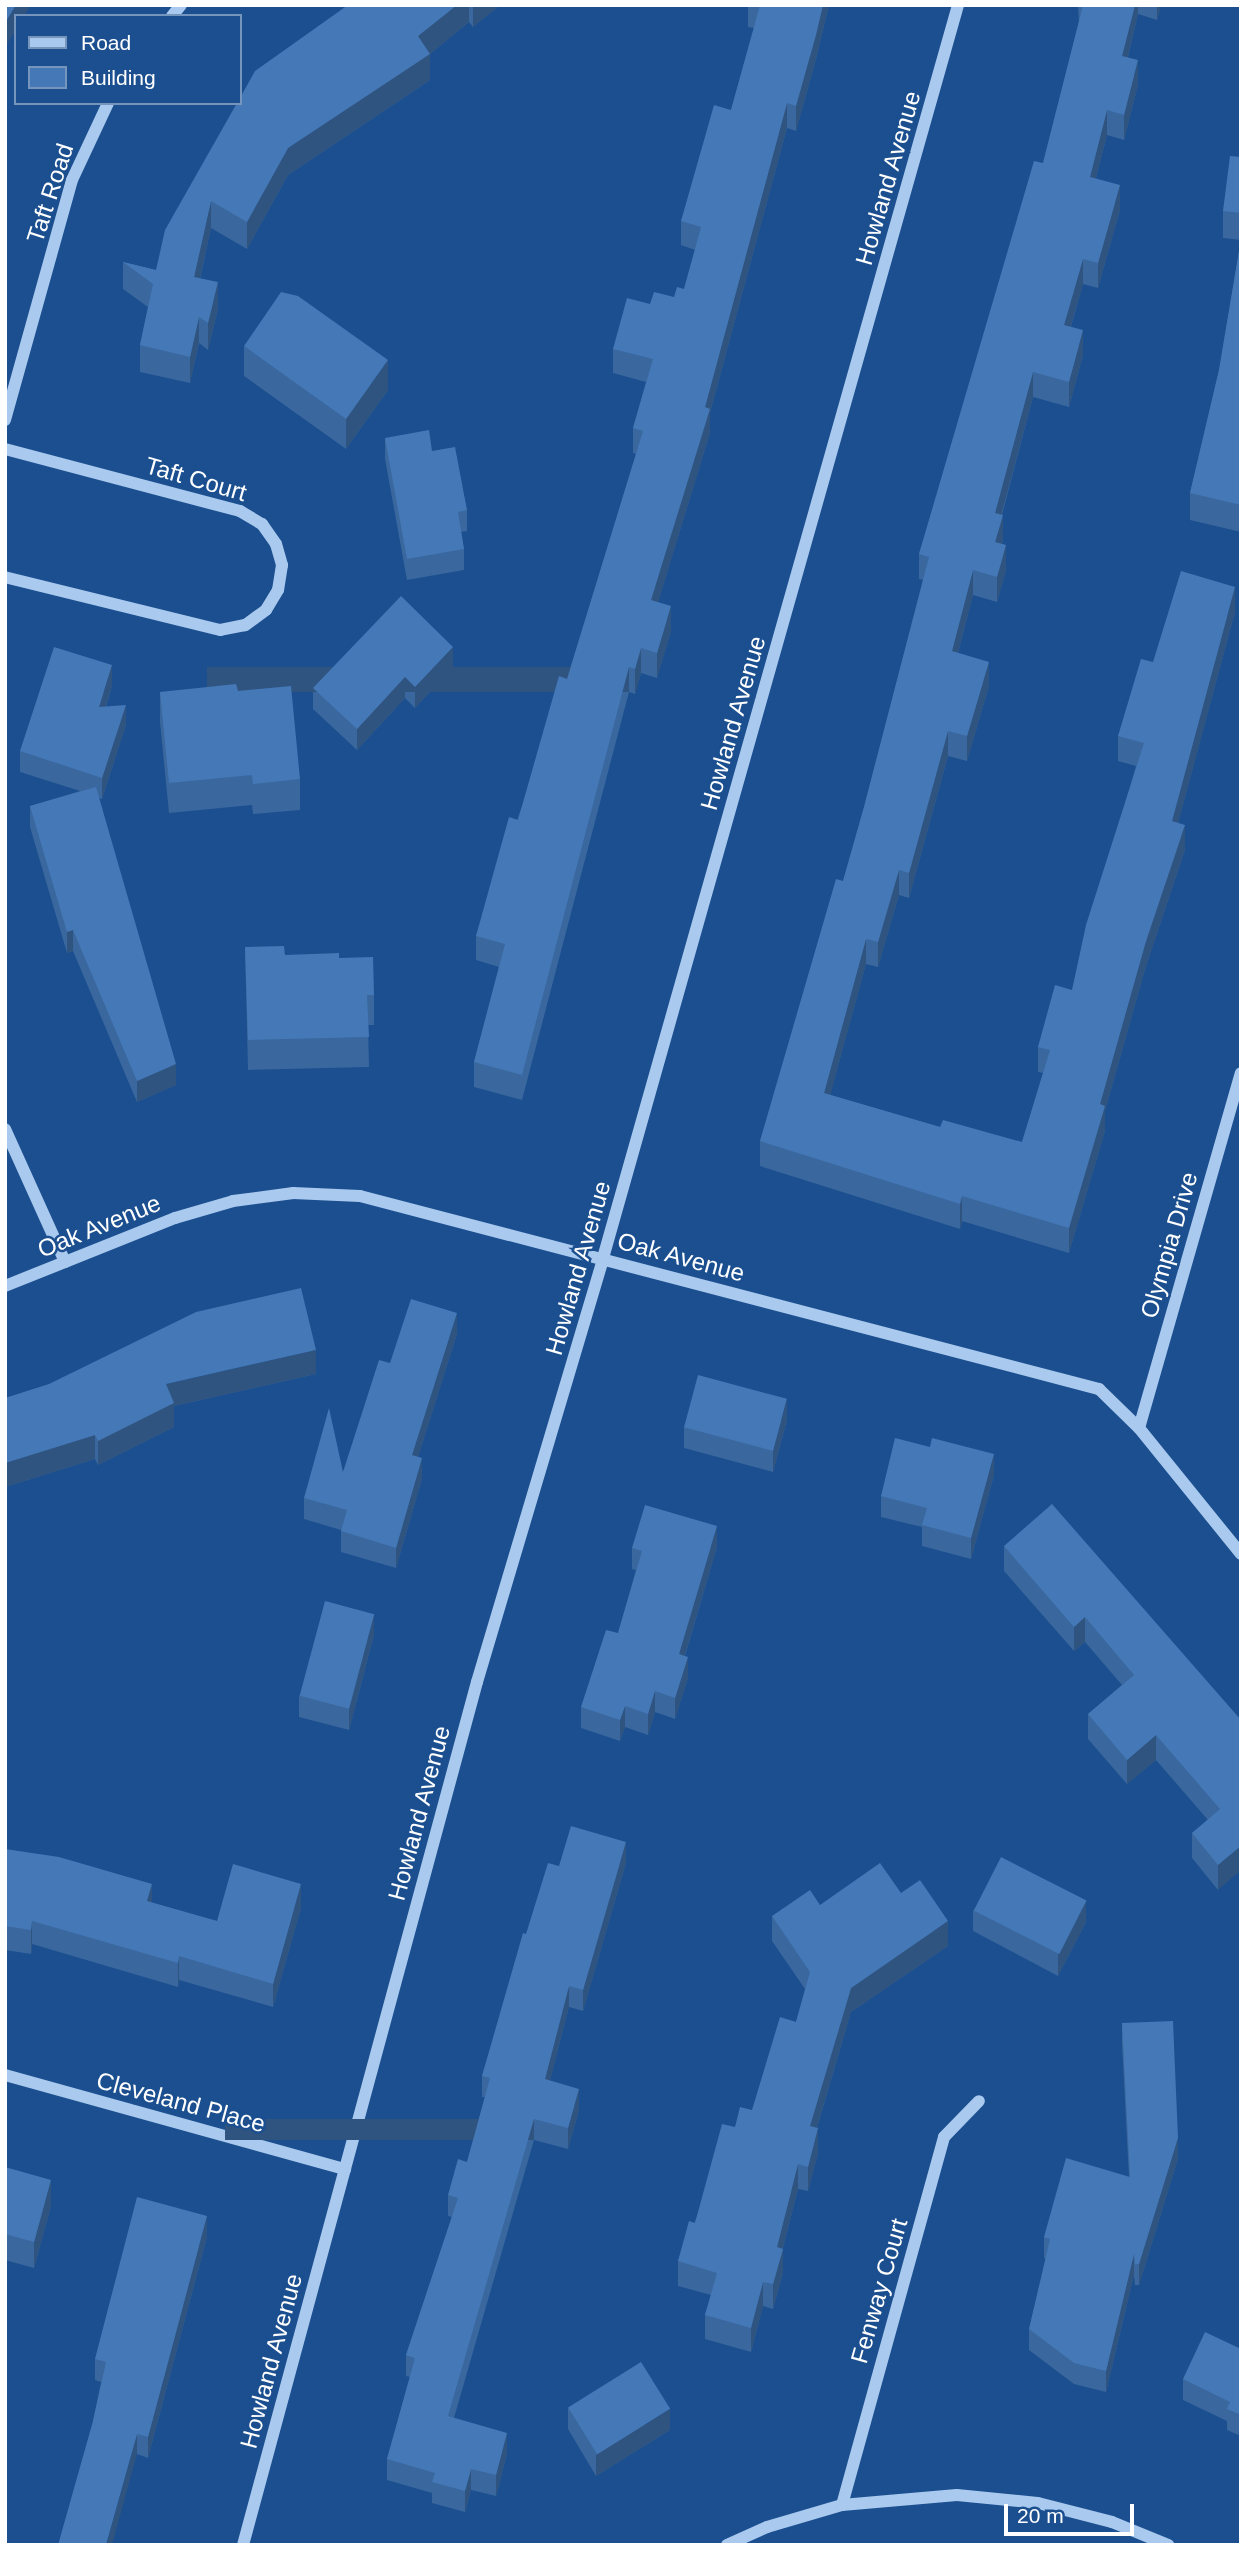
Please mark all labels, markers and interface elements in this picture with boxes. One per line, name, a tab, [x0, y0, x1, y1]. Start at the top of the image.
legend	[14, 14, 242, 105]
text: Road	[81, 31, 131, 54]
text: Building	[81, 66, 156, 89]
street label: Howland Avenue	[849, 87, 927, 269]
street label: Taft Road	[20, 140, 80, 246]
street label: Taft Court	[142, 451, 250, 507]
street label: Howland Avenue	[694, 632, 772, 814]
street label: Olympia Drive	[1134, 1169, 1204, 1321]
street label: Howland Avenue	[539, 1177, 617, 1359]
street label: Oak Avenue	[33, 1188, 165, 1264]
street label: Oak Avenue	[614, 1226, 748, 1288]
street label: Howland Avenue	[382, 1722, 456, 1904]
street label: Cleveland Place	[94, 2066, 268, 2138]
street label: Fenway Court	[845, 2215, 913, 2367]
street label: Howland Avenue	[234, 2270, 308, 2452]
scale bar	[1008, 2490, 1138, 2534]
text: 20 m	[1017, 2504, 1064, 2527]

